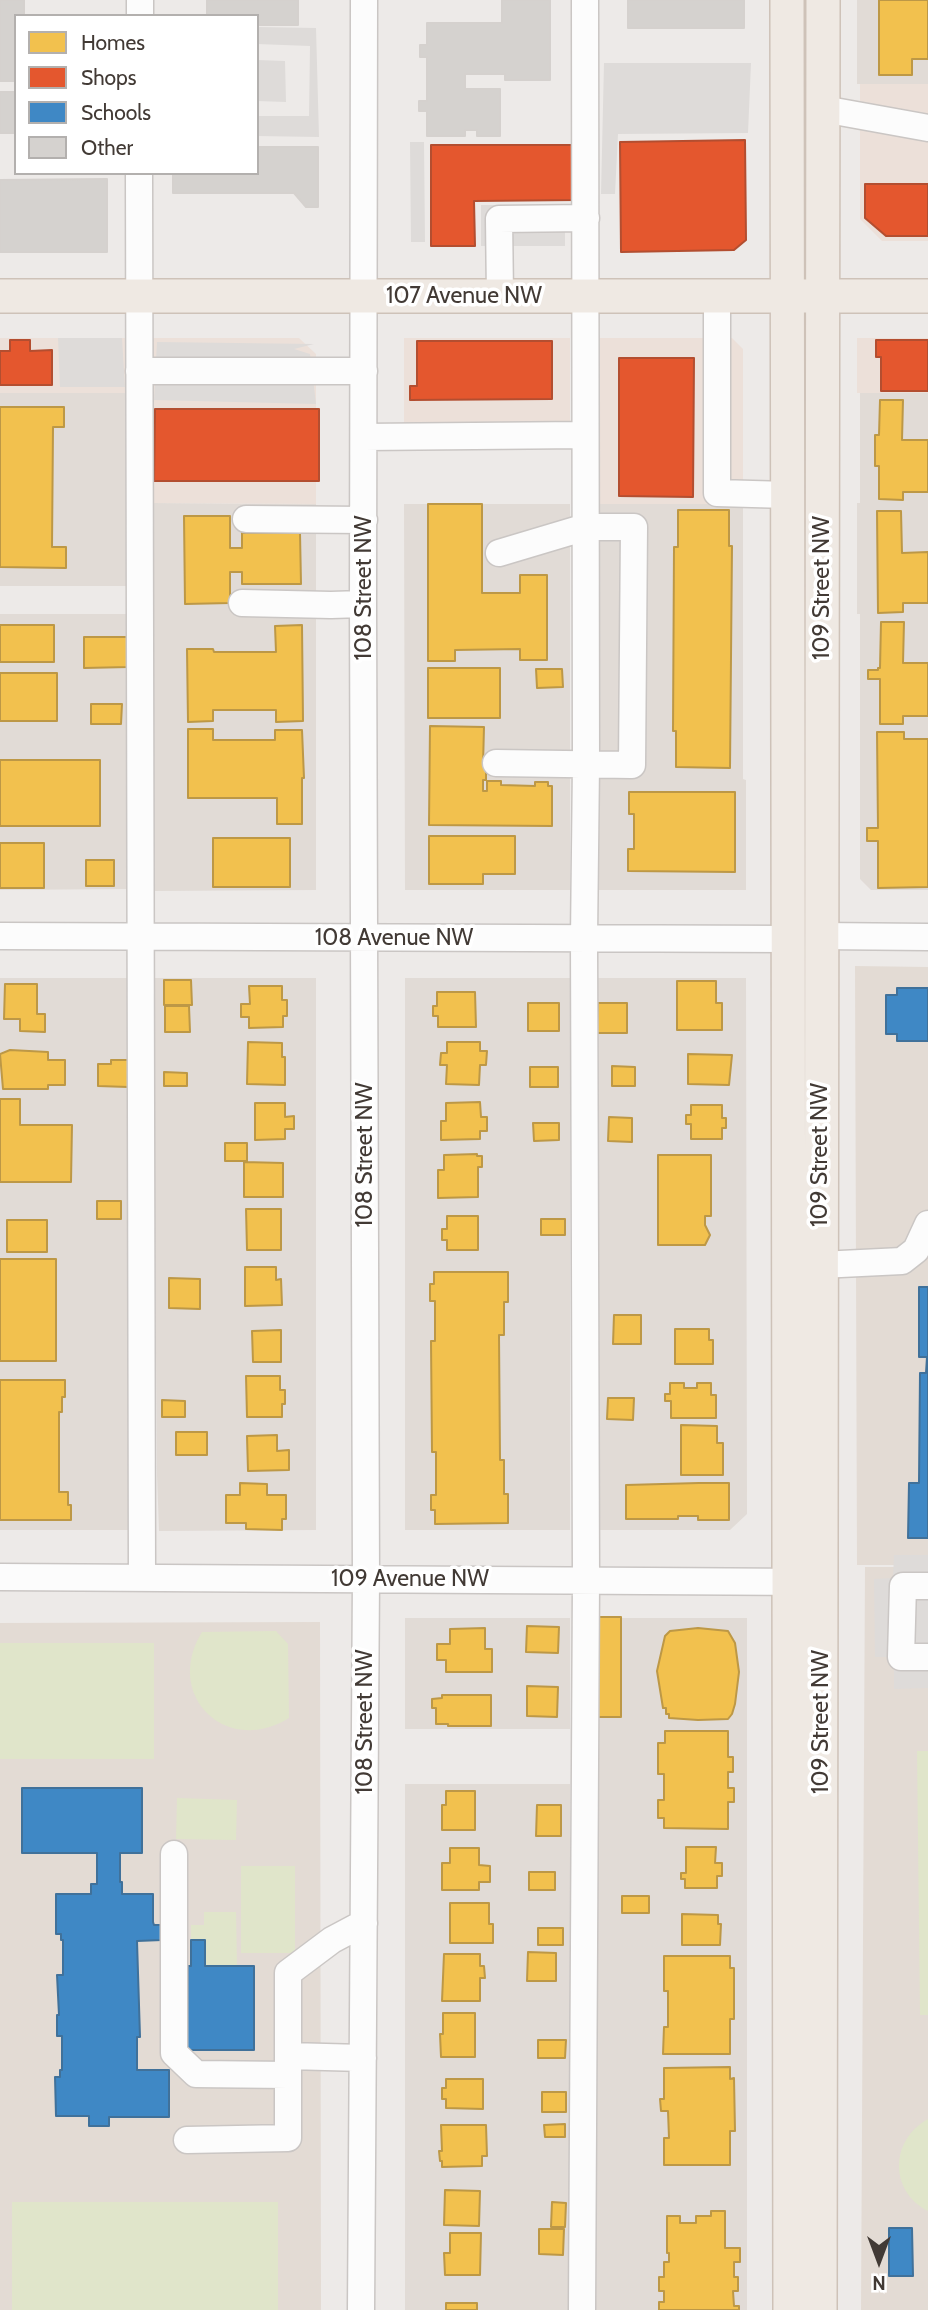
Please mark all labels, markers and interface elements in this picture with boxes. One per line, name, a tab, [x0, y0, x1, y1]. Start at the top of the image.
legend	[14, 14, 259, 175]
text: Homes	[81, 30, 145, 55]
text: Shops	[81, 65, 136, 90]
text: Schools	[81, 100, 151, 125]
text: Other	[81, 135, 133, 160]
street label: 107 Avenue NW	[386, 282, 542, 310]
street label: 108 Street NW	[350, 516, 378, 660]
street label: 109 Street NW	[808, 516, 836, 660]
street label: 108 Avenue NW	[315, 924, 473, 952]
street label: 108 Street NW	[351, 1083, 379, 1227]
street label: 109 Street NW	[806, 1083, 834, 1227]
street label: 109 Avenue NW	[331, 1565, 489, 1593]
street label: 108 Street NW	[351, 1650, 379, 1794]
street label: 109 Street NW	[807, 1650, 835, 1794]
north arrow	[844, 2226, 914, 2296]
text: N	[872, 2271, 886, 2294]

